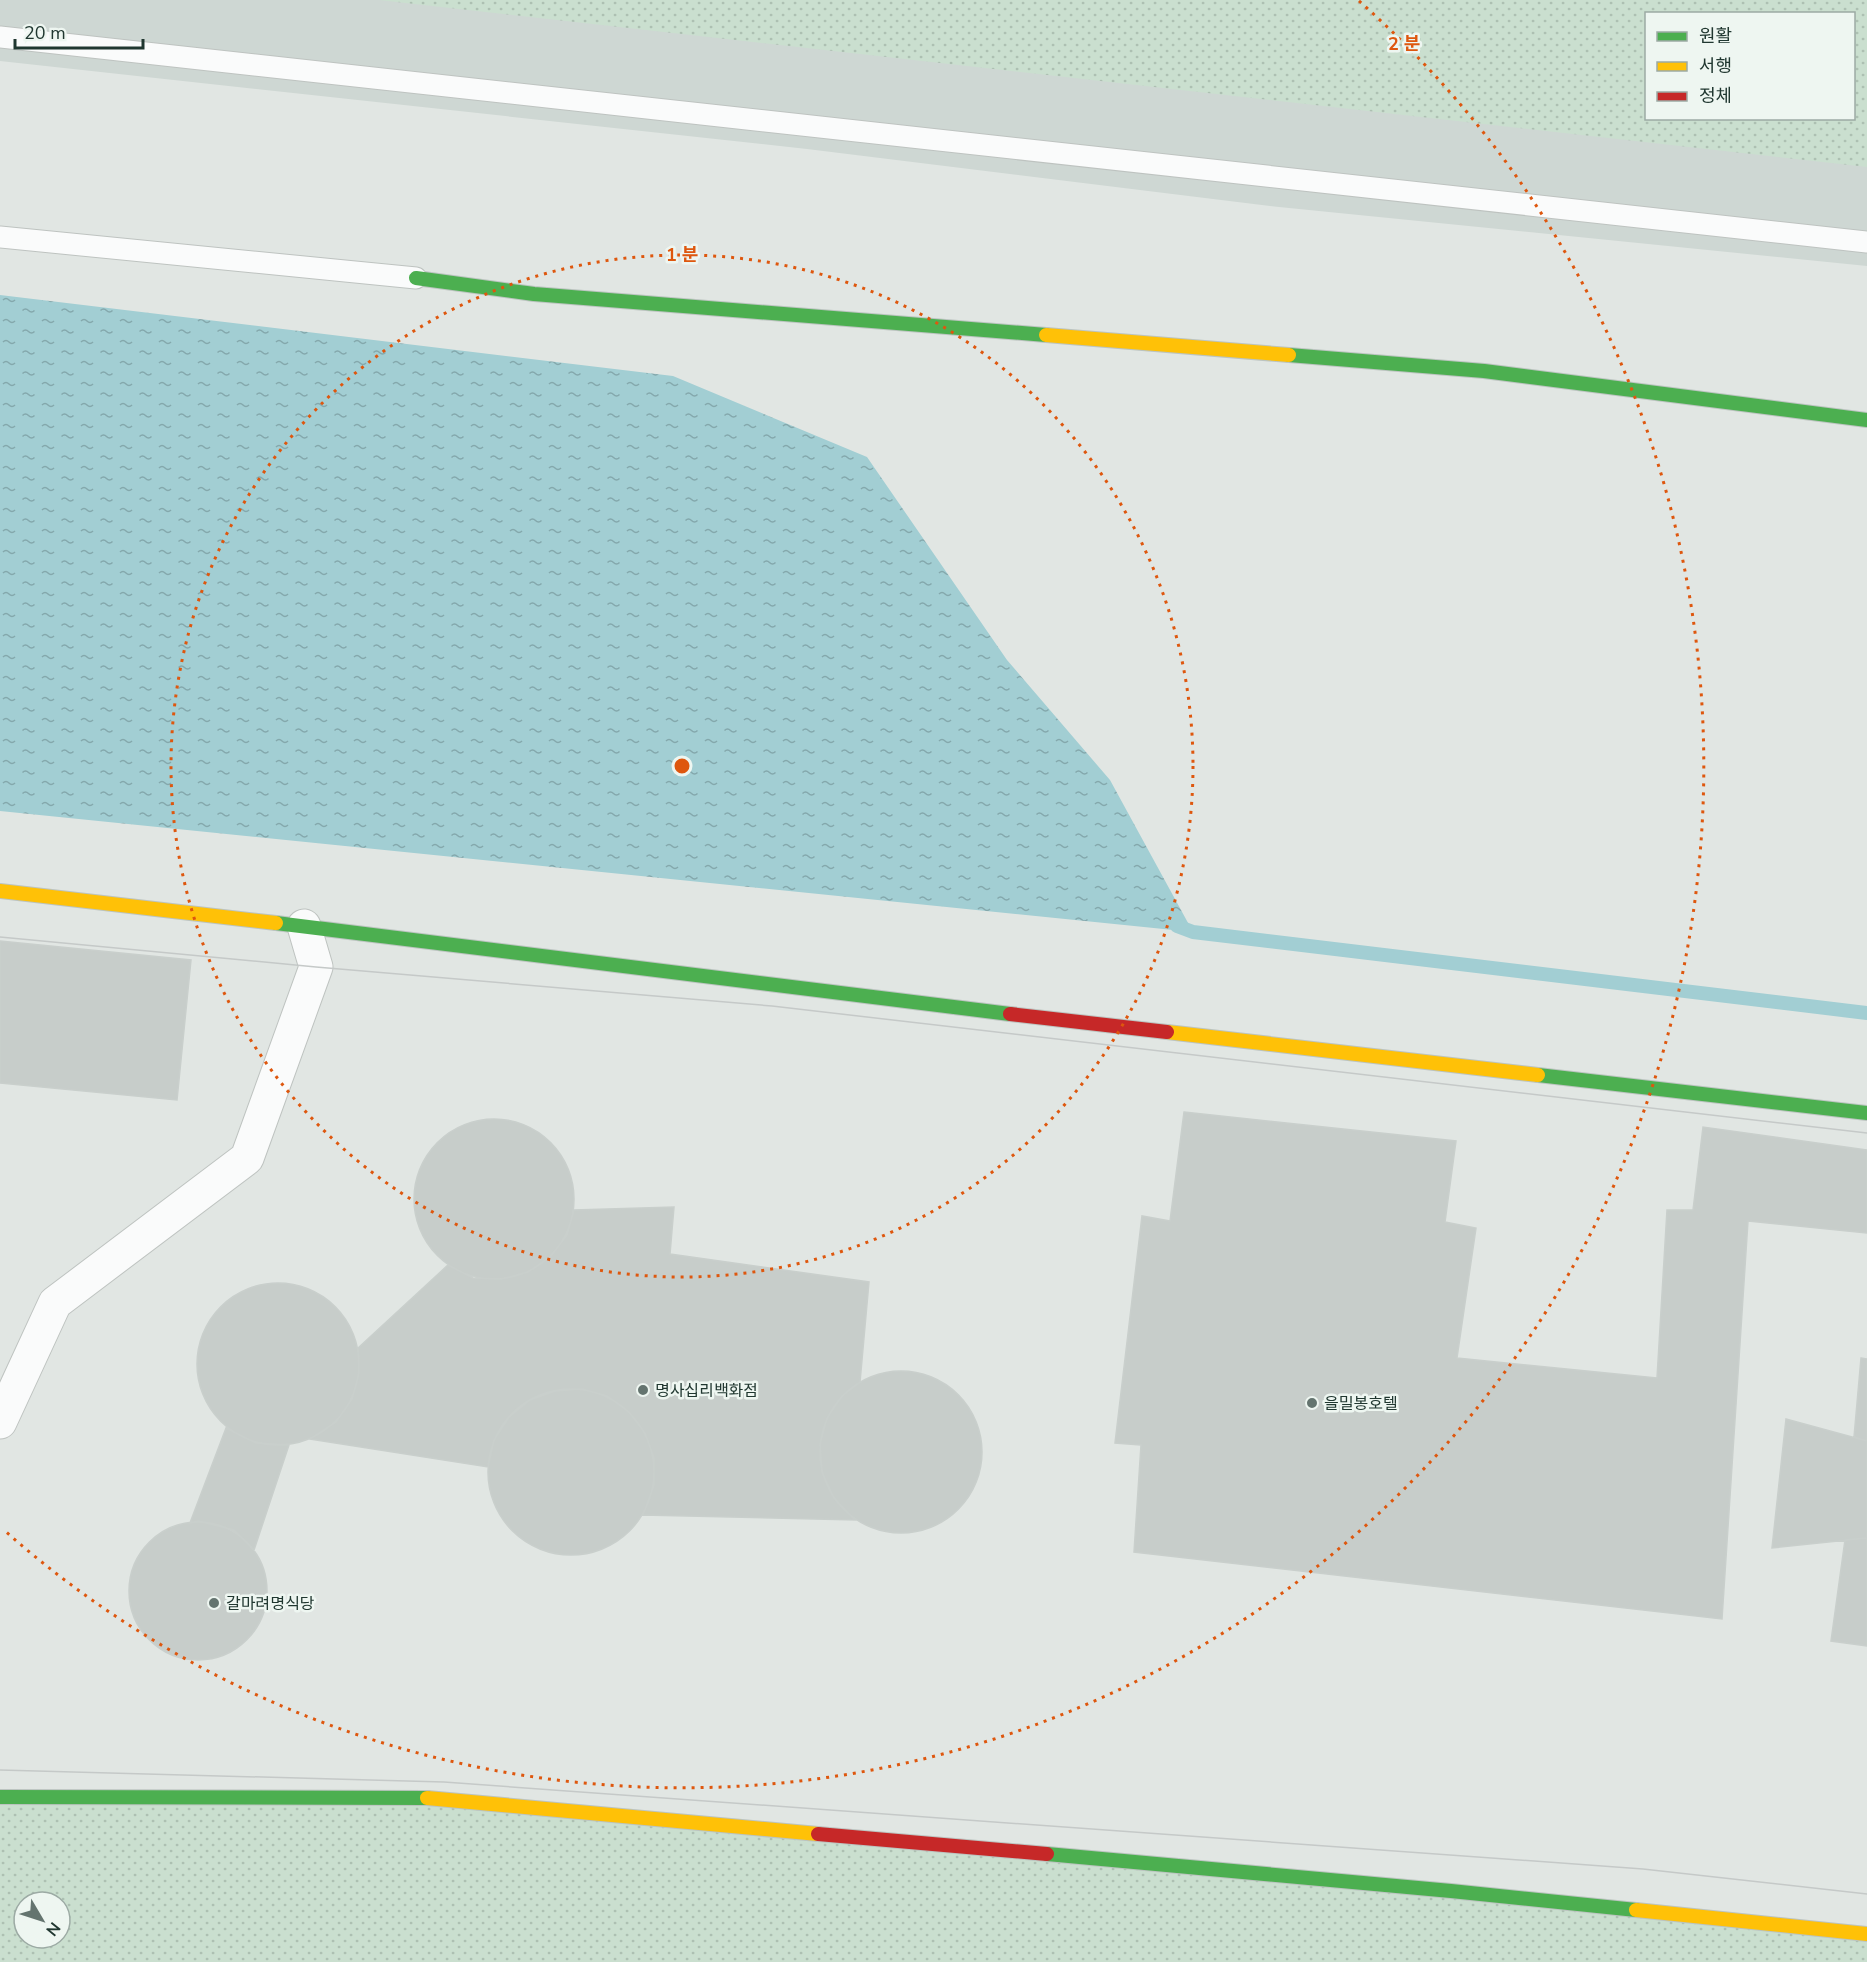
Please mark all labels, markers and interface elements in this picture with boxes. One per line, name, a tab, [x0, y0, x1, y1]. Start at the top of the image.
scale bar	[15, 12, 142, 50]
legend	[1645, 12, 1855, 120]
text: 20 m	[24, 21, 66, 45]
text: 원활	[1699, 24, 1732, 48]
text: 2 분	[1388, 32, 1421, 56]
text: 서행	[1699, 54, 1732, 78]
text: 정체	[1699, 84, 1732, 108]
text: 1 분	[666, 243, 699, 267]
centre of rings	[672, 756, 692, 776]
place label: 명사십리백화점	[655, 1380, 758, 1402]
marker: 명사십리백화점	[636, 1383, 650, 1397]
place label: 을밀봉호텔	[1324, 1393, 1398, 1415]
marker: 을밀봉호텔	[1305, 1396, 1319, 1410]
place label: 갈마려명식당	[226, 1593, 315, 1615]
marker: 갈마려명식당	[207, 1596, 221, 1610]
north arrow	[12, 1890, 72, 1950]
text: N	[41, 1917, 65, 1940]

